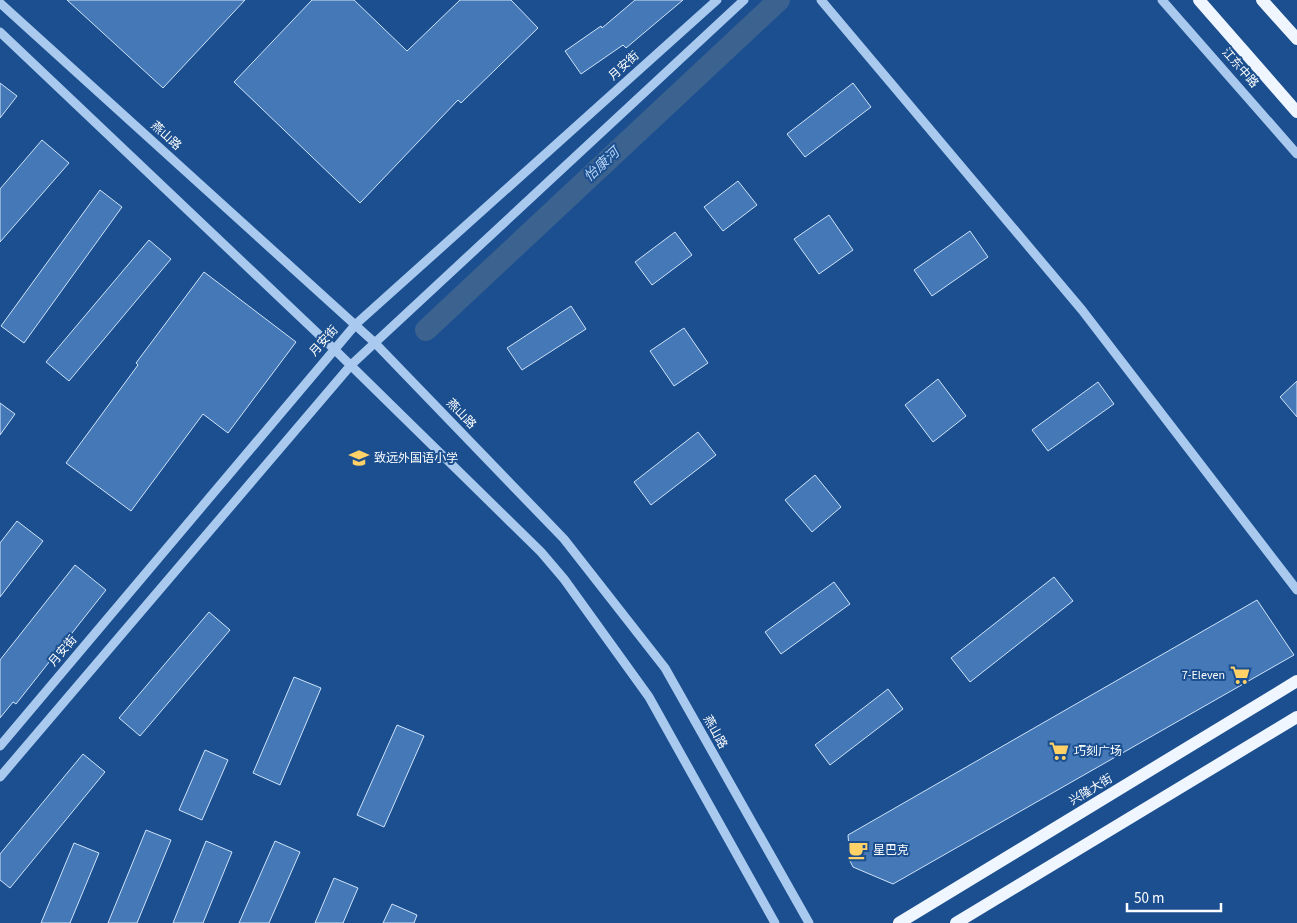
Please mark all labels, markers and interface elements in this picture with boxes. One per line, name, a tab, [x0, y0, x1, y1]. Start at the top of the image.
street label: 江东中路	[1218, 44, 1262, 92]
street label: 月安街	[605, 48, 643, 84]
street label: 燕山路	[147, 118, 185, 154]
water label: 怡康河	[580, 141, 626, 187]
street label: 月安街	[306, 322, 342, 360]
street label: 燕山路	[442, 395, 480, 433]
school or university icon: 致远外国语小学	[348, 447, 370, 469]
place label: 致远外国语小学	[374, 450, 458, 467]
street label: 月安街	[45, 632, 81, 670]
supermarket icon: 7-Eleven	[1229, 664, 1251, 686]
place label: 7-Eleven	[1182, 667, 1225, 684]
street label: 燕山路	[699, 712, 731, 752]
supermarket icon: 巧刻广场	[1048, 740, 1070, 762]
place label: 巧刻广场	[1074, 743, 1122, 760]
street label: 兴隆大街	[1066, 770, 1116, 810]
cafe icon: 星巴克	[847, 839, 869, 861]
place label: 星巴克	[873, 842, 909, 859]
scale bar	[1127, 880, 1221, 912]
text: 50 m	[1134, 888, 1164, 909]

